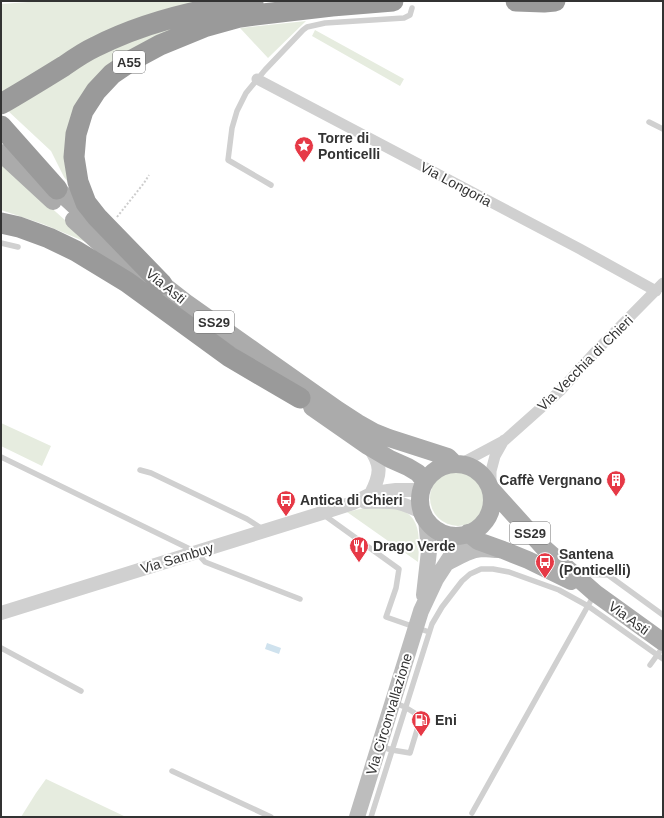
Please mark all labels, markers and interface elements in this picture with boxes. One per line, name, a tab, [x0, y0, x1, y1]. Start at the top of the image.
road number: A55	[113, 51, 145, 73]
place label: Torre di Ponticelli	[318, 130, 380, 162]
place icon: Torre di Ponticelli	[293, 135, 315, 163]
street label: Via Longoria	[418, 159, 495, 210]
street label: Via Asti	[143, 265, 189, 307]
road number: SS29	[194, 311, 234, 333]
street label: Via Vecchia di Chieri	[534, 312, 636, 414]
building icon: Caffè Vergnano	[605, 469, 627, 497]
place label: Caffè Vergnano	[499, 472, 602, 488]
bus stop icon: Antica di Chieri	[275, 489, 297, 517]
place label: Antica di Chieri	[300, 492, 403, 508]
road number: SS29	[510, 522, 550, 544]
restaurant icon: Drago Verde	[348, 535, 370, 563]
place label: Drago Verde	[373, 538, 456, 554]
street label: Via Sambuy	[139, 539, 215, 577]
place label: Santena (Ponticelli)	[559, 546, 631, 578]
bus stop icon: Santena (Ponticelli)	[534, 551, 556, 579]
street label: Via Asti	[606, 598, 652, 638]
street label: Via Circonvallazione	[363, 651, 415, 777]
fuel station icon: Eni	[410, 709, 432, 737]
place label: Eni	[435, 712, 457, 728]

